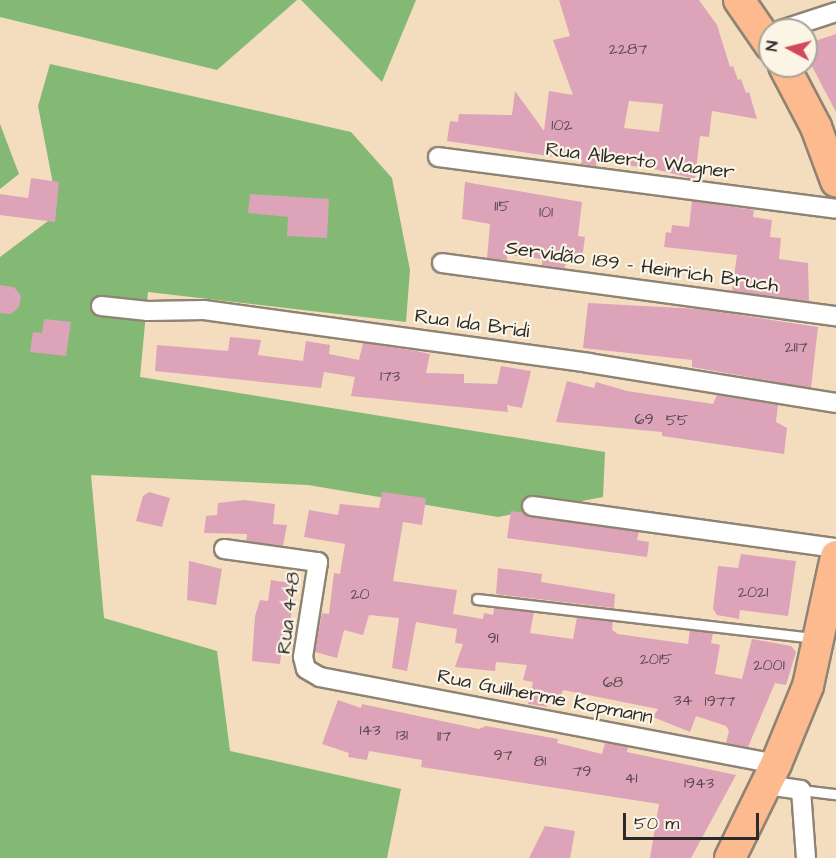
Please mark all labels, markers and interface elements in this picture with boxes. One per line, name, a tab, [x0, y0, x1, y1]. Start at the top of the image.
north arrow	[758, 18, 818, 78]
house number: 2287	[609, 39, 647, 59]
text: N	[761, 40, 784, 52]
house number: 102	[551, 115, 573, 135]
street label: Rua Alberto Wagner	[544, 138, 736, 184]
house number: 115	[494, 196, 510, 216]
house number: 101	[539, 202, 553, 222]
street label: Servidão 189 - Heinrich Bruch	[504, 236, 780, 298]
street label: Rua Ida Bridi	[413, 304, 531, 344]
house number: 2117	[784, 337, 808, 357]
house number: 173	[380, 366, 400, 386]
house number: 69	[634, 409, 654, 429]
house number: 55	[666, 410, 688, 430]
street label: Rua 448	[272, 570, 306, 656]
house number: 2021	[738, 582, 768, 602]
house number: 20	[350, 584, 370, 604]
house number: 91	[487, 628, 499, 648]
house number: 2015	[640, 649, 672, 669]
house number: 2001	[753, 655, 785, 675]
street label: Rua Guilherme Kopmann	[435, 664, 655, 730]
house number: 68	[603, 672, 623, 692]
house number: 34	[673, 690, 693, 710]
house number: 1977	[705, 691, 735, 711]
house number: 143	[359, 720, 381, 740]
house number: 131	[396, 725, 408, 745]
house number: 117	[437, 726, 451, 746]
house number: 97	[494, 745, 512, 765]
house number: 81	[534, 751, 546, 771]
house number: 79	[573, 761, 591, 781]
house number: 41	[625, 768, 637, 788]
house number: 1943	[684, 773, 714, 793]
scale bar	[626, 801, 762, 839]
text: 50 m	[634, 811, 679, 836]

